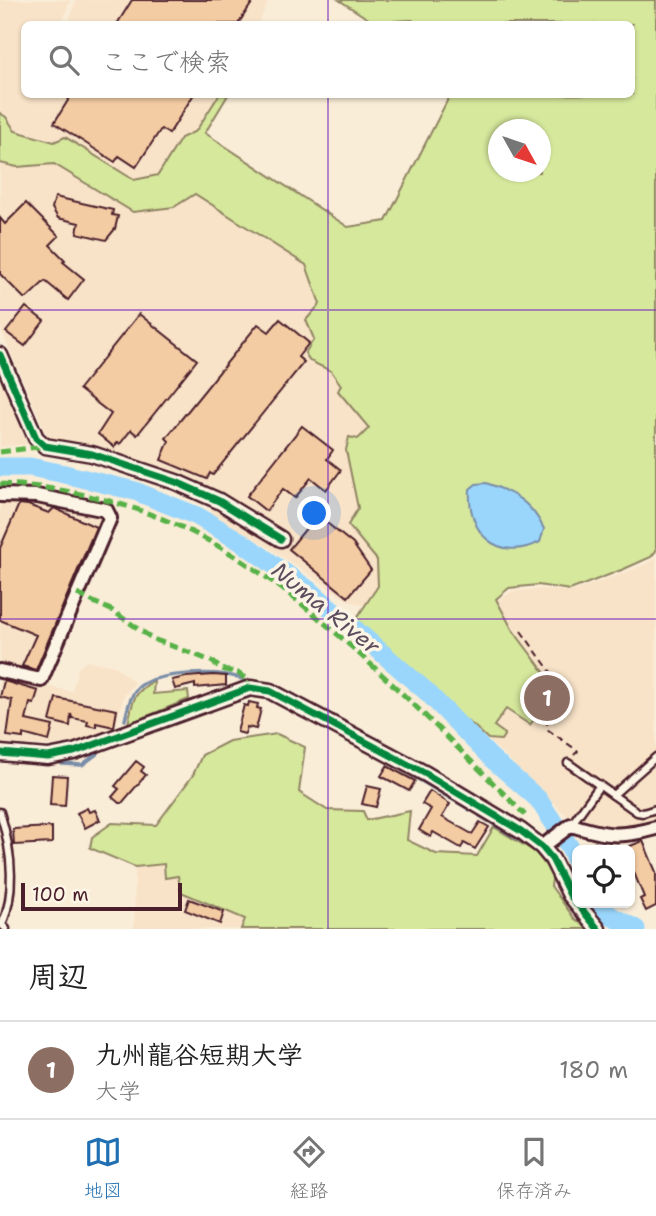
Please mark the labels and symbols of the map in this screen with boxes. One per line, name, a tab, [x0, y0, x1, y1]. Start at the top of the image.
north arrow	[488, 119, 551, 182]
your location	[297, 496, 331, 530]
water label: Numa River	[266, 555, 387, 662]
pin: 1	[524, 672, 570, 724]
scale bar	[21, 880, 182, 912]

